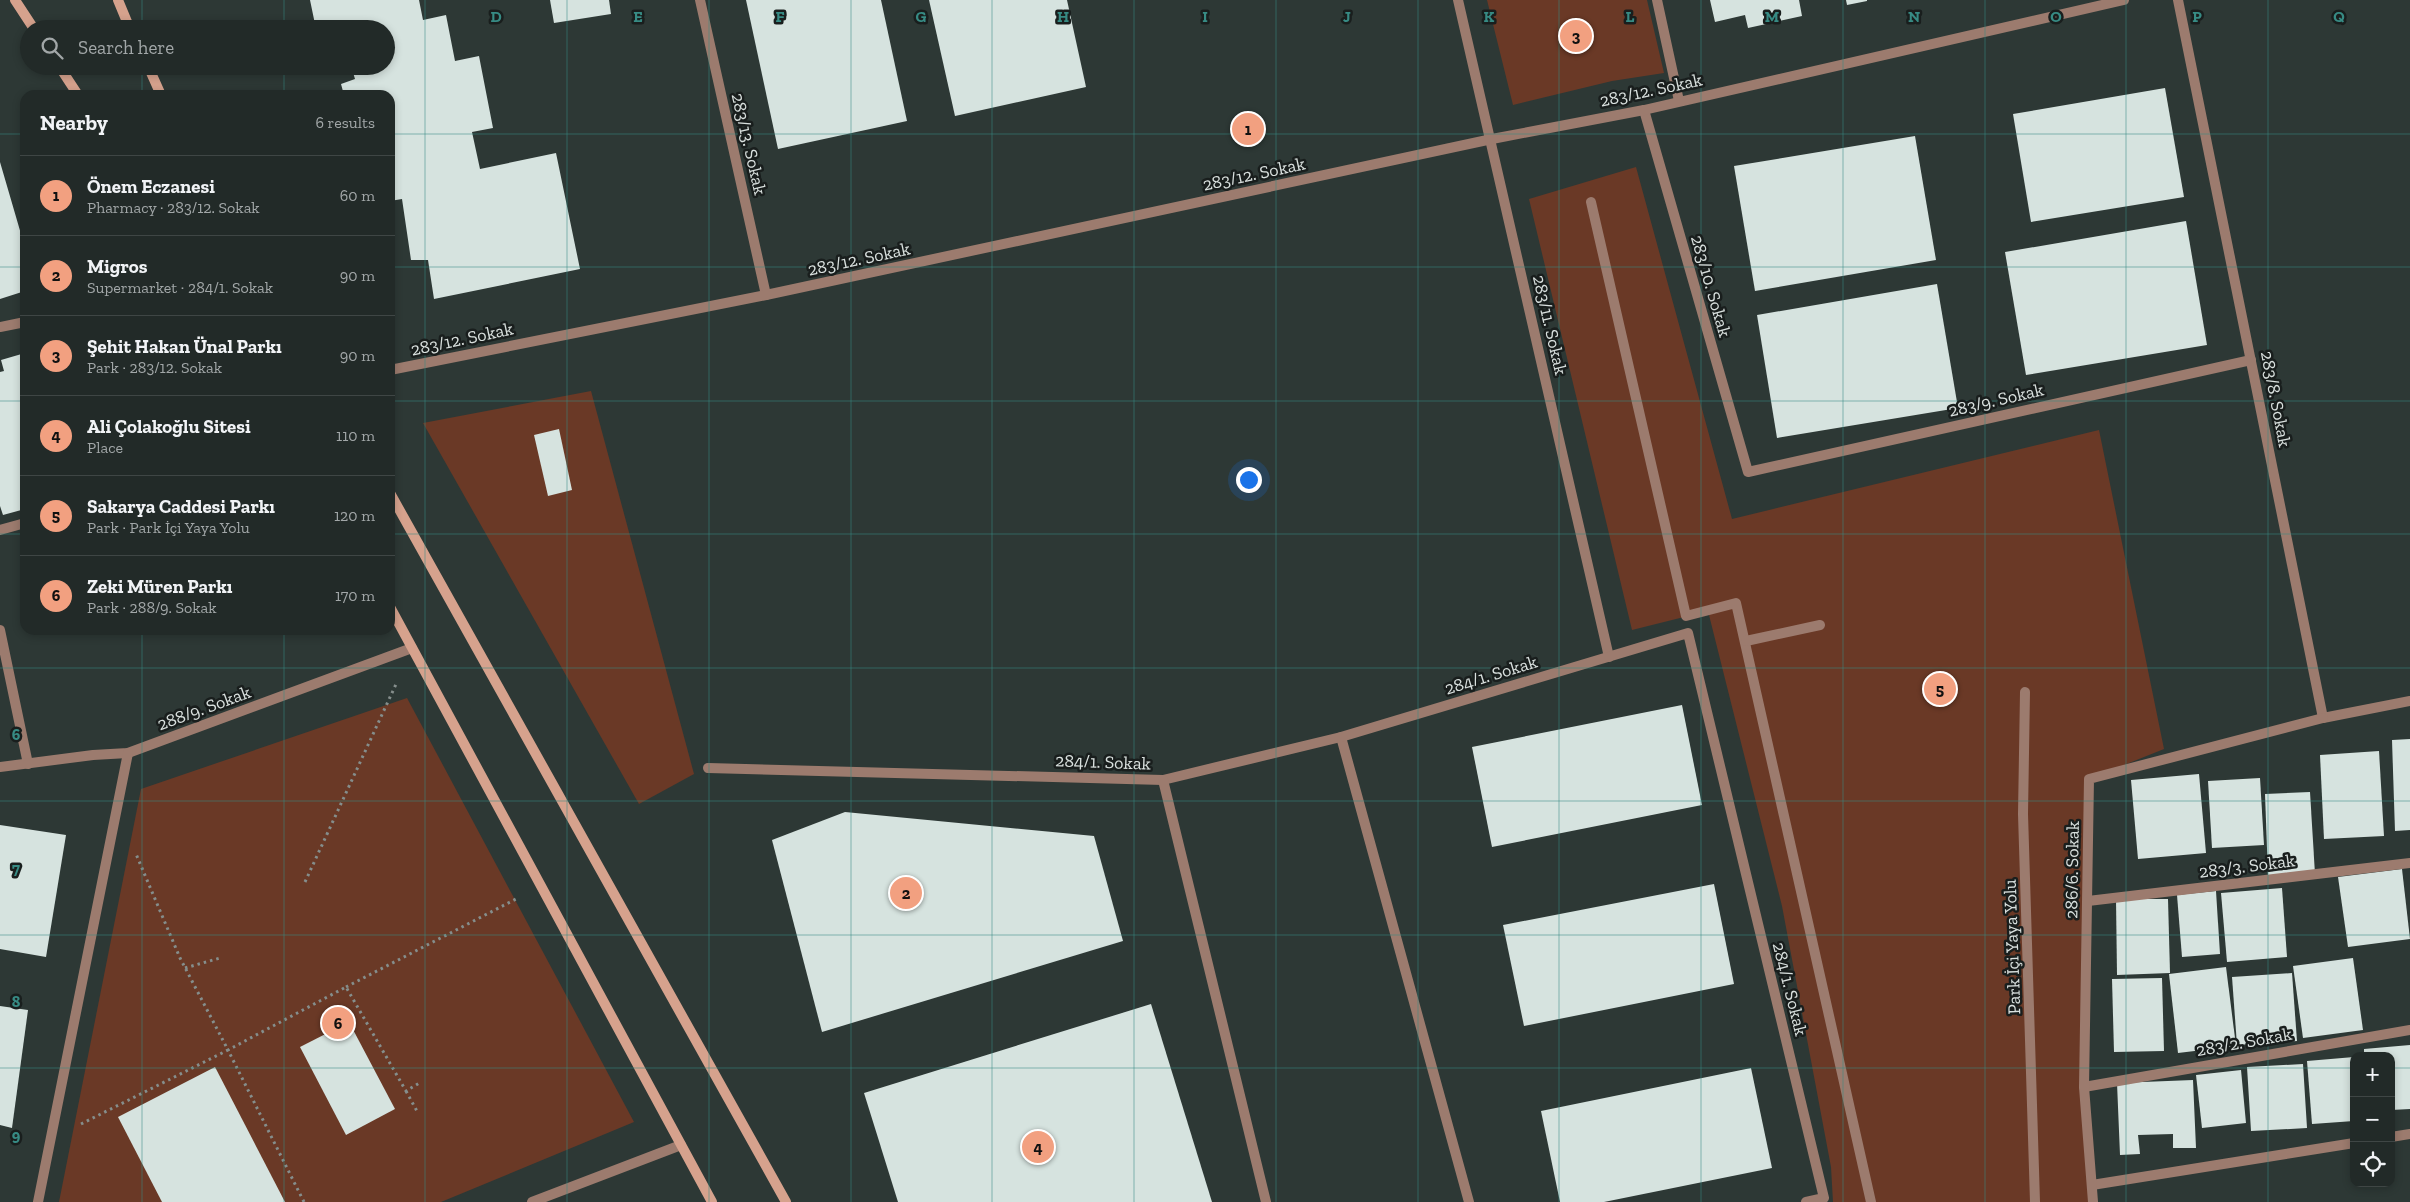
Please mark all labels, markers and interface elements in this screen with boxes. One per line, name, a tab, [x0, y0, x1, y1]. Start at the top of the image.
text: D	[490, 7, 502, 26]
text: E	[633, 7, 643, 26]
text: F	[775, 7, 785, 26]
text: G	[916, 7, 927, 26]
text: H	[1057, 7, 1069, 26]
text: I	[1202, 7, 1208, 26]
text: J	[1343, 7, 1351, 26]
text: K	[1484, 7, 1495, 26]
text: L	[1626, 7, 1635, 26]
text: M	[1765, 7, 1779, 26]
text: N	[1908, 7, 1920, 26]
text: O	[2050, 7, 2062, 26]
text: P	[2192, 7, 2202, 26]
text: Q	[2333, 7, 2345, 26]
pin: 3	[1560, 17, 1592, 55]
search box	[20, 20, 395, 75]
icon: search	[38, 34, 66, 62]
text: Search here	[78, 36, 174, 59]
street label: 283/12. Sokak	[1598, 68, 1705, 112]
street label: 283/13. Sokak	[727, 91, 772, 198]
text: Nearby	[40, 110, 108, 135]
pin: 1	[1232, 110, 1264, 148]
text: 6 results	[315, 113, 375, 132]
street label: 283/12. Sokak	[1201, 152, 1308, 196]
text: Önem Eczanesi	[87, 175, 215, 198]
text: 1	[53, 186, 59, 205]
text: 60 m	[340, 186, 375, 205]
text: Pharmacy · 283/12. Sokak	[87, 198, 260, 217]
street label: 283/10. Sokak	[1686, 232, 1736, 340]
street label: 283/12. Sokak	[806, 237, 913, 281]
text: Migros	[87, 255, 147, 278]
text: 2	[52, 266, 60, 285]
text: 90 m	[340, 266, 375, 285]
street label: 283/11. Sokak	[1528, 273, 1572, 378]
text: Supermarket · 284/1. Sokak	[87, 278, 273, 297]
street label: 283/12. Sokak	[409, 317, 516, 361]
text: Şehit Hakan Ünal Parkı	[87, 335, 282, 358]
text: 3	[52, 346, 60, 365]
text: 90 m	[340, 346, 375, 365]
street label: 283/8. Sokak	[2256, 349, 2296, 450]
text: Park · 283/12. Sokak	[87, 358, 222, 377]
street label: 283/9. Sokak	[1946, 378, 2046, 422]
text: Ali Çolakoğlu Sitesi	[87, 415, 251, 438]
text: 4	[51, 426, 61, 445]
text: 110 m	[336, 426, 375, 445]
text: Place	[87, 438, 123, 457]
your location	[1236, 467, 1262, 493]
text: Sakarya Caddesi Parkı	[87, 495, 275, 518]
text: 5	[52, 506, 60, 525]
text: 120 m	[334, 506, 375, 525]
text: Park · Park İçi Yaya Yolu	[87, 518, 250, 537]
text: Zeki Müren Parkı	[87, 575, 233, 598]
text: 6	[52, 586, 60, 605]
text: 170 m	[335, 586, 375, 605]
text: Park · 288/9. Sokak	[87, 598, 217, 617]
street label: 284/1. Sokak	[1442, 650, 1541, 700]
pin: 5	[1924, 670, 1956, 708]
street label: 288/9. Sokak	[154, 681, 254, 735]
text: 6	[12, 725, 21, 744]
street label: 284/1. Sokak	[1055, 749, 1152, 775]
street label: 286/6. Sokak	[2060, 820, 2084, 919]
street label: 283/3. Sokak	[2198, 849, 2297, 883]
text: 7	[12, 859, 20, 878]
pin: 2	[890, 874, 922, 912]
street label: Park İçi Yaya Yolu	[1999, 879, 2025, 1015]
street label: 284/1. Sokak	[1768, 940, 1812, 1039]
text: 8	[12, 992, 21, 1011]
pin: 6	[322, 1004, 354, 1042]
street label: 283/2. Sokak	[2194, 1023, 2294, 1061]
map controls	[2350, 1052, 2395, 1187]
button: +	[2350, 1052, 2395, 1097]
button: −	[2350, 1097, 2395, 1142]
text: 9	[12, 1126, 21, 1145]
pin: 4	[1022, 1128, 1054, 1166]
button: locate	[2350, 1142, 2395, 1187]

